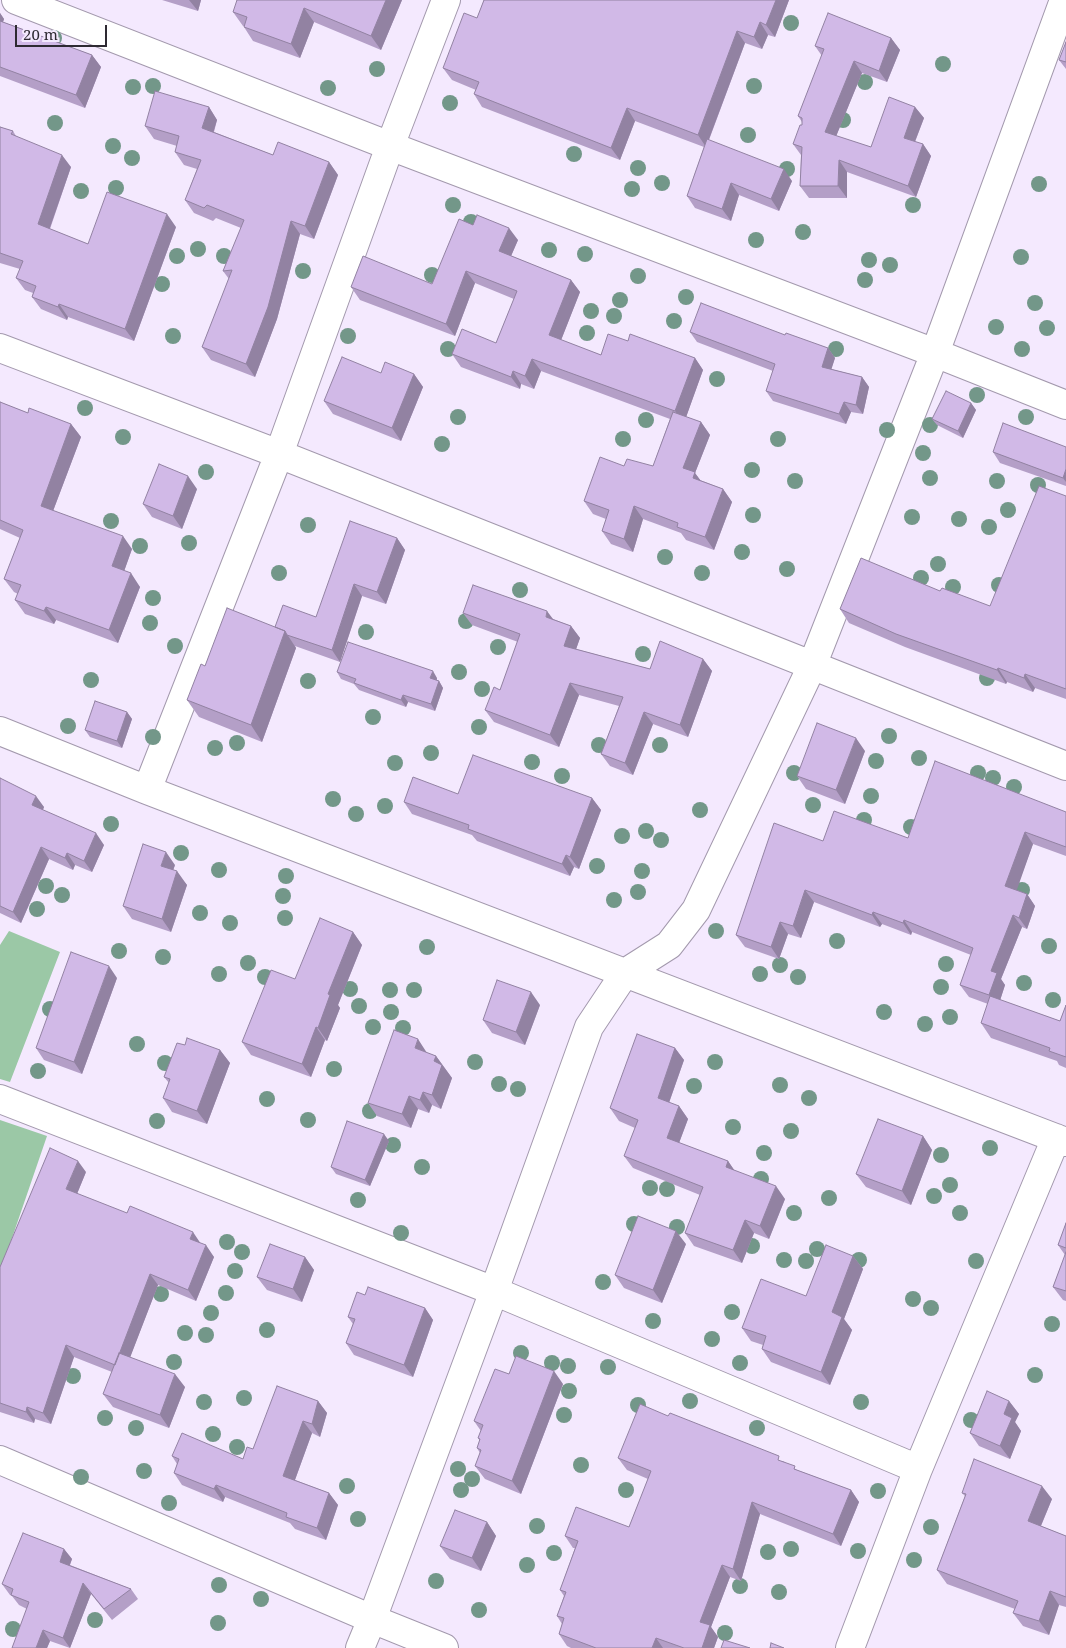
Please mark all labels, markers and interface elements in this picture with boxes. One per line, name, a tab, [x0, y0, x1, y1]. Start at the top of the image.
scale bar	[18, 15, 110, 47]
text: 20 m	[23, 24, 58, 44]

